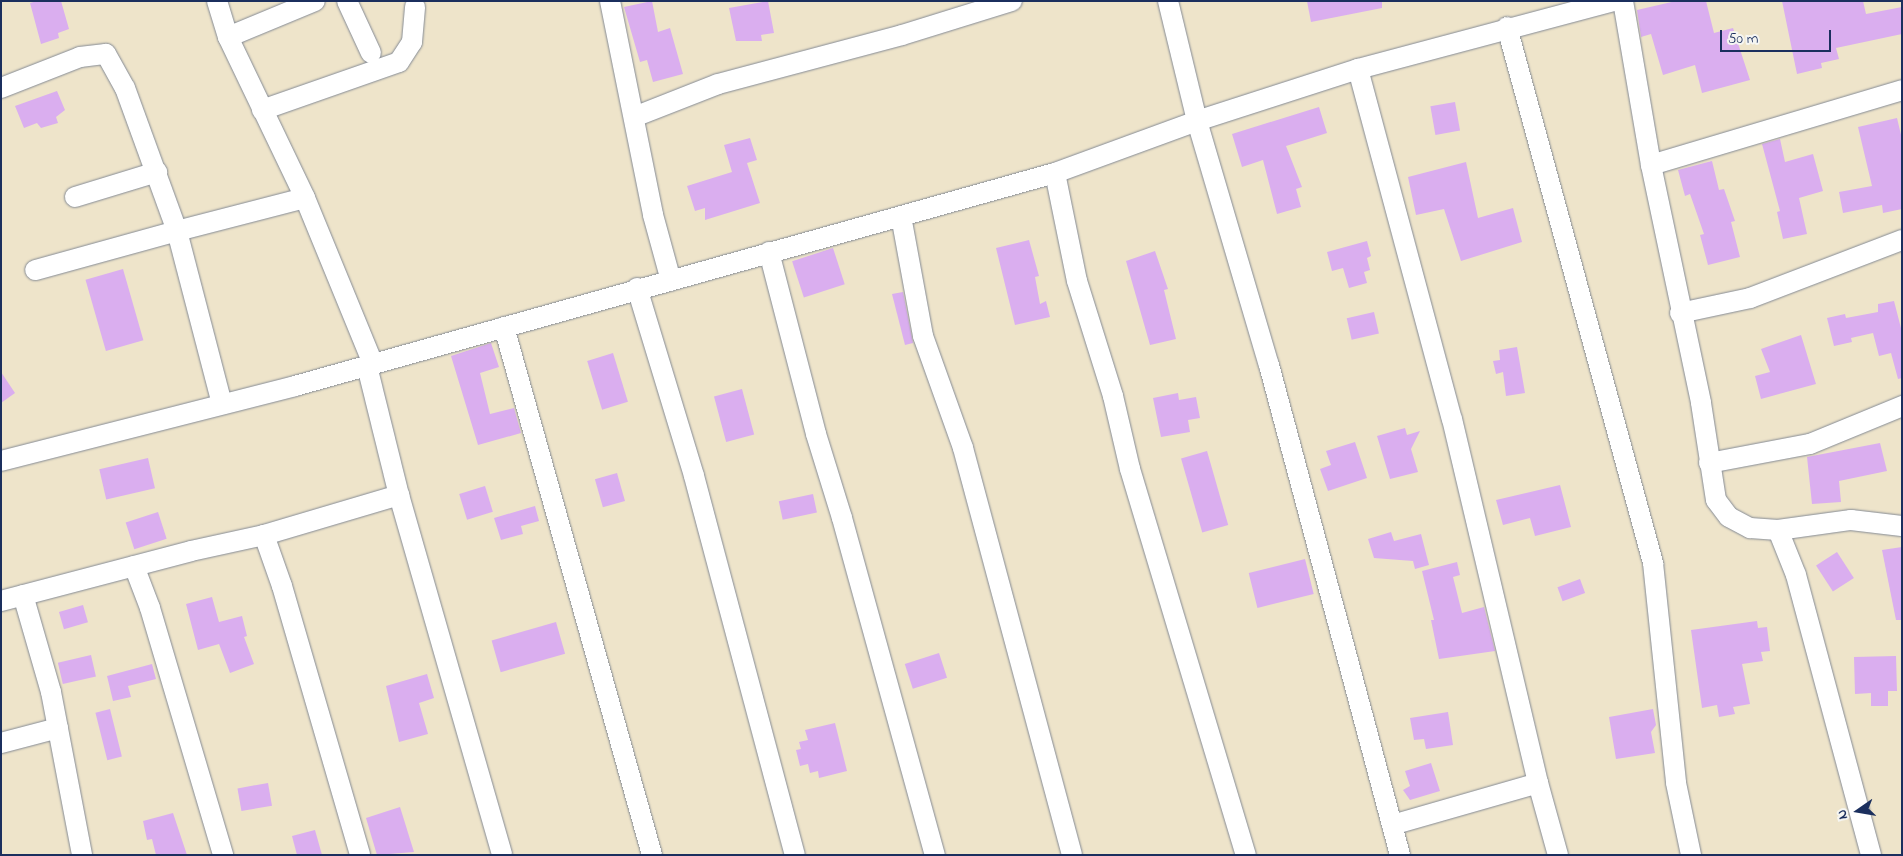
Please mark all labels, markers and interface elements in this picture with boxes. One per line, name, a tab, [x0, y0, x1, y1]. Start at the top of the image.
scale bar	[1723, 20, 1834, 52]
text: 50 m	[1728, 28, 1758, 50]
north arrow	[1833, 786, 1883, 836]
text: N	[1832, 808, 1854, 821]

